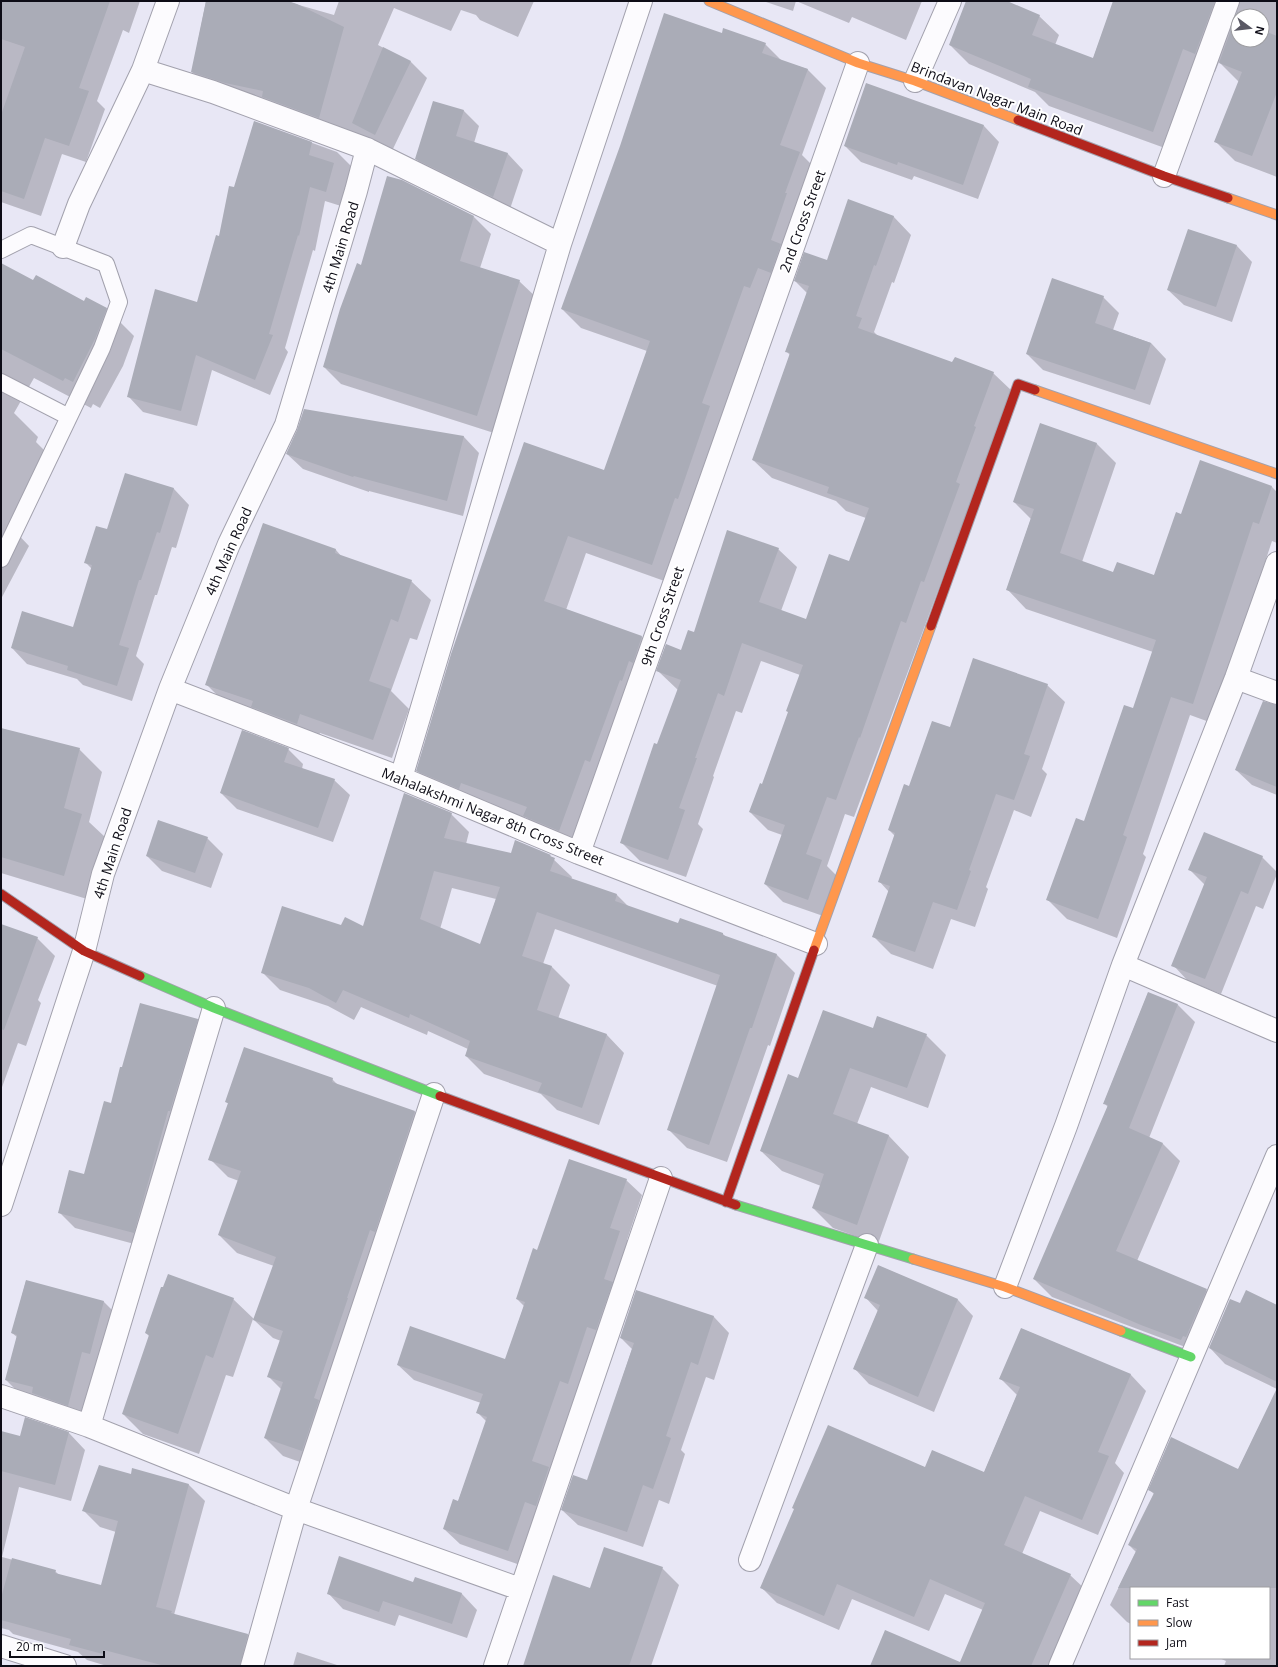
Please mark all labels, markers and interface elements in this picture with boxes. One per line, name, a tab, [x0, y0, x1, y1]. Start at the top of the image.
north arrow	[1230, 8, 1270, 48]
text: N	[1252, 24, 1269, 37]
street label: Brindavan Nagar Main Road	[908, 56, 1086, 140]
street label: 2nd Cross Street	[775, 167, 829, 275]
street label: 4th Main Road	[317, 199, 363, 295]
street label: 4th Main Road	[200, 504, 256, 598]
street label: 9th Cross Street	[636, 564, 688, 668]
street label: Mahalakshmi Nagar 8th Cross Street	[379, 763, 607, 869]
street label: 4th Main Road	[88, 805, 136, 901]
legend	[1130, 1587, 1270, 1659]
text: Fast	[1166, 1594, 1189, 1611]
text: Slow	[1166, 1614, 1193, 1631]
scale bar	[10, 1633, 104, 1659]
text: Jam	[1165, 1634, 1187, 1651]
text: 20 m	[16, 1638, 44, 1655]

